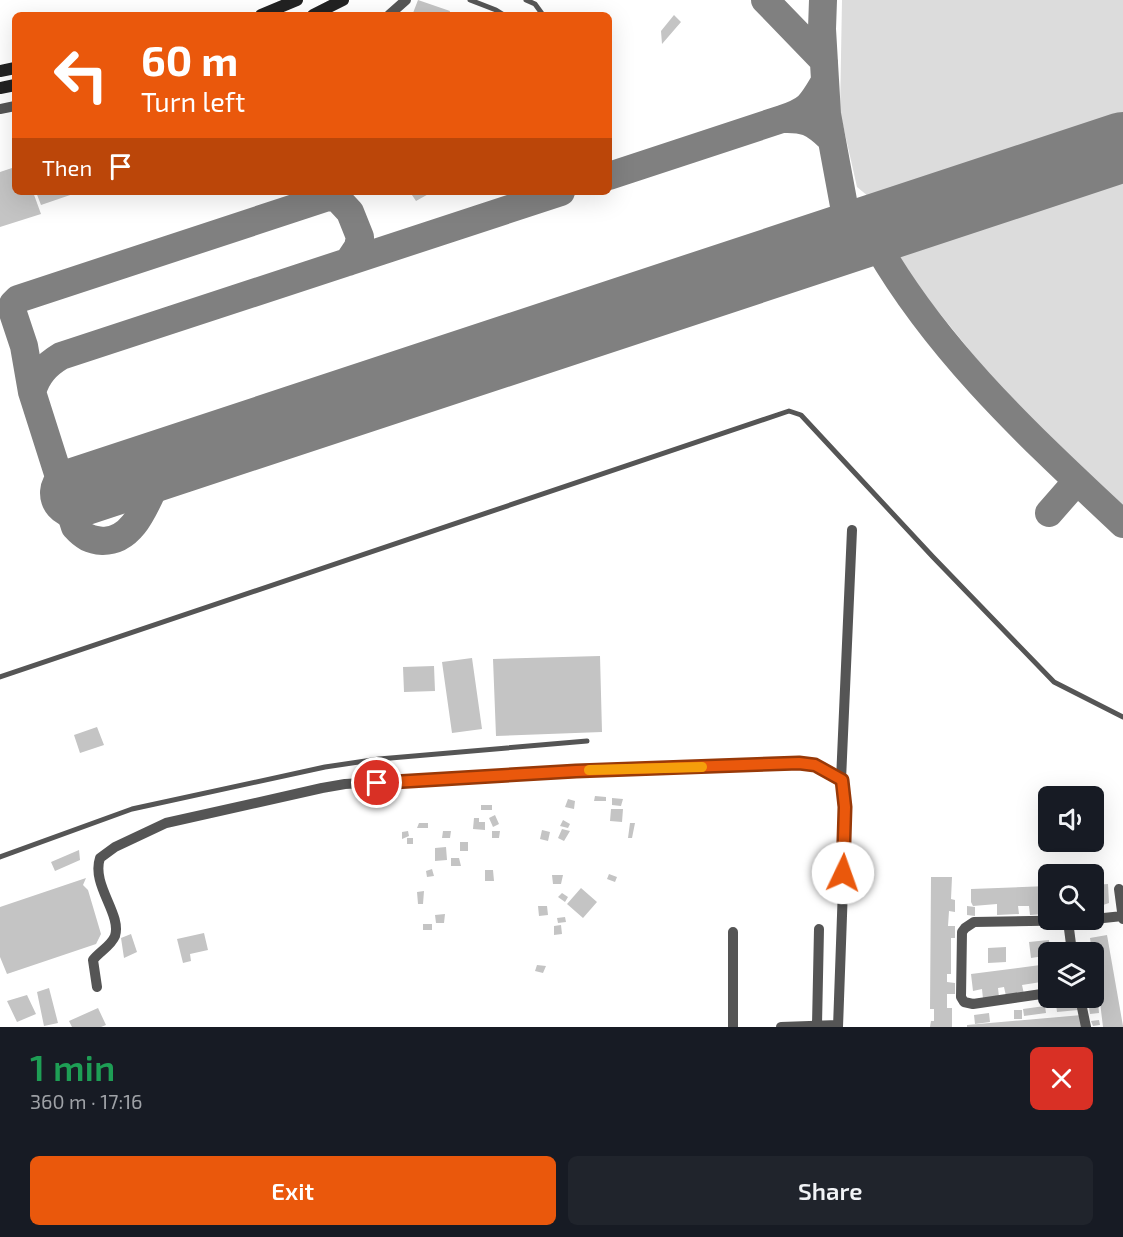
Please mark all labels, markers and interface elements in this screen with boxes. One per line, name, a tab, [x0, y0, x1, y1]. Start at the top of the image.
text: 60 m	[141, 34, 238, 84]
icon: left	[42, 36, 120, 114]
text: Turn left	[141, 85, 245, 117]
icon: arrive	[104, 150, 137, 183]
text: Then	[42, 154, 92, 180]
pin	[351, 757, 402, 808]
icon: arrive	[360, 766, 393, 799]
map controls	[1038, 786, 1104, 1008]
button: sound	[1038, 786, 1104, 852]
position arrow	[811, 841, 875, 905]
button: search	[1038, 864, 1104, 930]
button: layers	[1038, 942, 1104, 1008]
text: 1 min	[30, 1045, 115, 1088]
button: close	[1030, 1047, 1093, 1110]
text: 360 m · 17:16	[30, 1089, 143, 1113]
button: Exit	[30, 1156, 556, 1225]
button: Share	[568, 1156, 1093, 1225]

